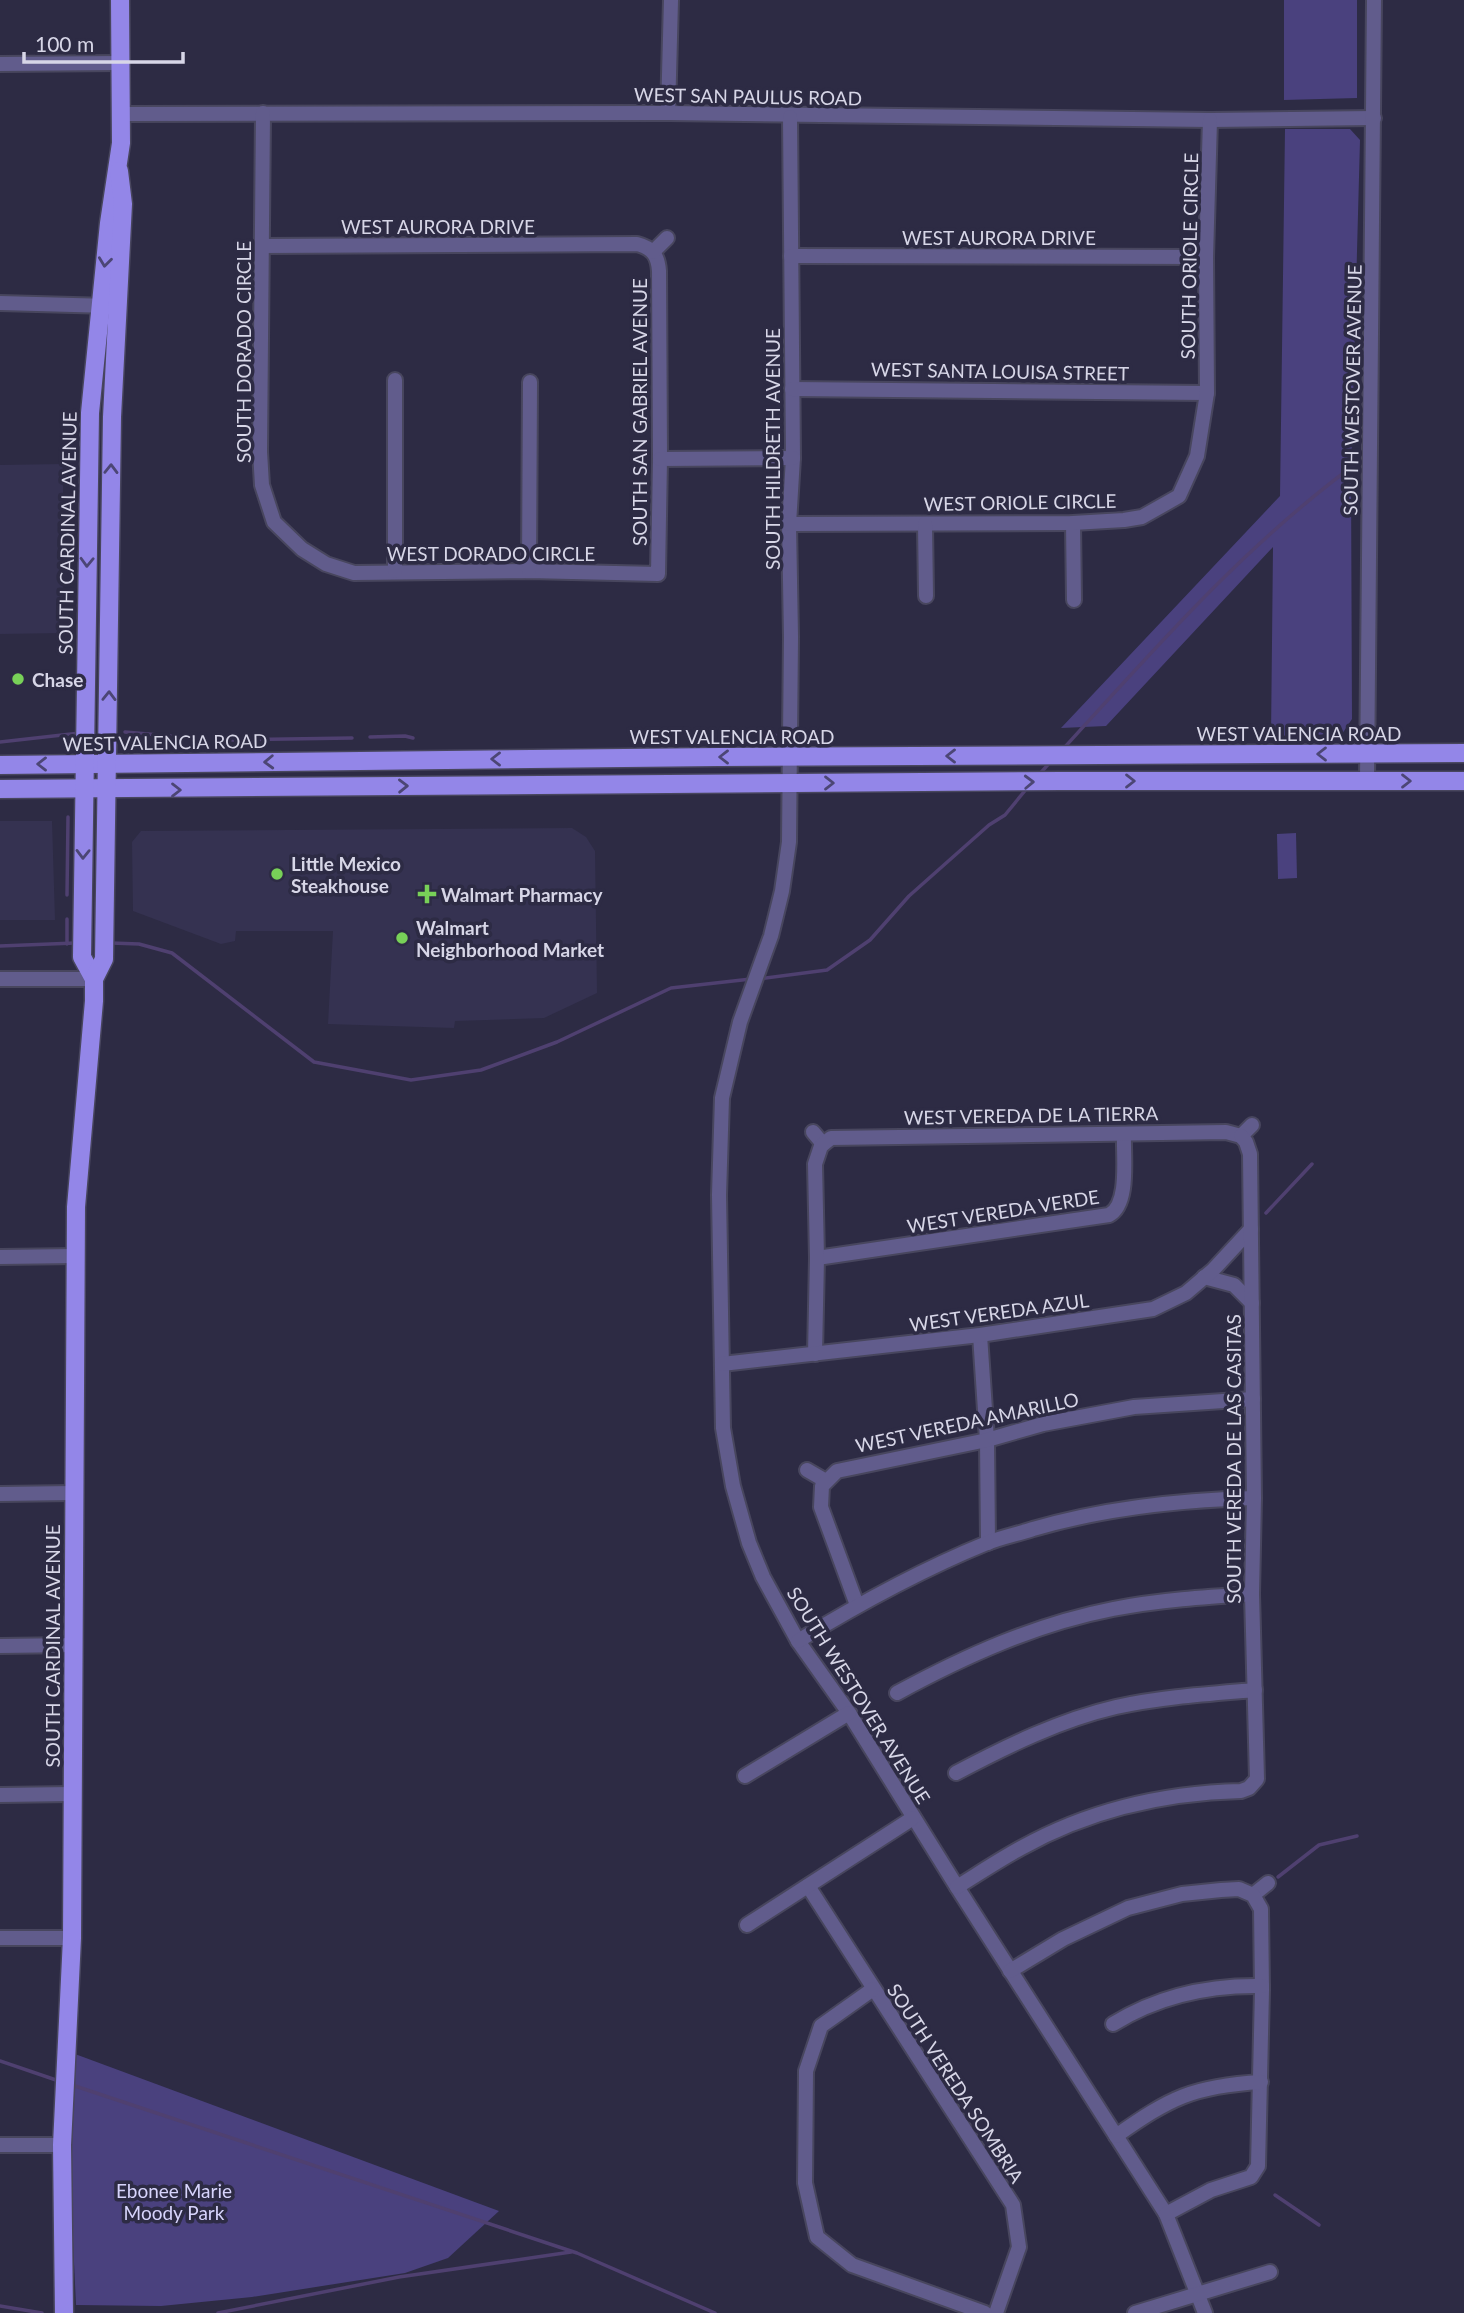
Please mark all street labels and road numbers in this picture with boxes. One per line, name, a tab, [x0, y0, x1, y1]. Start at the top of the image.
street label: WEST SAN PAULUS ROAD	[634, 83, 862, 109]
street label: SOUTH ORIOLE CIRCLE	[1176, 153, 1202, 359]
street label: WEST AURORA DRIVE	[341, 215, 535, 238]
street label: WEST AURORA DRIVE	[902, 226, 1096, 249]
street label: SOUTH DORADO CIRCLE	[232, 241, 255, 463]
street label: SOUTH WESTOVER AVENUE	[1338, 264, 1366, 516]
street label: SOUTH SAN GABRIEL AVENUE	[628, 278, 651, 546]
street label: SOUTH HILDRETH AVENUE	[761, 328, 784, 570]
street label: WEST SANTA LOUISA STREET	[871, 357, 1129, 385]
street label: SOUTH CARDINAL AVENUE	[53, 411, 81, 655]
street label: WEST ORIOLE CIRCLE	[923, 489, 1117, 515]
street label: WEST DORADO CIRCLE	[387, 542, 595, 565]
street label: WEST VALENCIA ROAD	[1197, 722, 1401, 745]
street label: WEST VALENCIA ROAD	[630, 725, 834, 748]
street label: WEST VALENCIA ROAD	[62, 729, 268, 755]
street label: WEST VEREDA DE LA TIERRA	[904, 1101, 1159, 1129]
street label: WEST VEREDA VERDE	[905, 1184, 1101, 1238]
street label: WEST VEREDA AZUL	[908, 1288, 1090, 1336]
street label: SOUTH VEREDA DE LAS CASITAS	[1222, 1314, 1245, 1604]
street label: WEST VEREDA AMARILLO	[853, 1387, 1081, 1457]
street label: SOUTH CARDINAL AVENUE	[41, 1524, 64, 1768]
street label: SOUTH WESTOVER AVENUE	[783, 1582, 935, 1808]
street label: SOUTH VEREDA SOMBRIA	[883, 1979, 1029, 2187]

